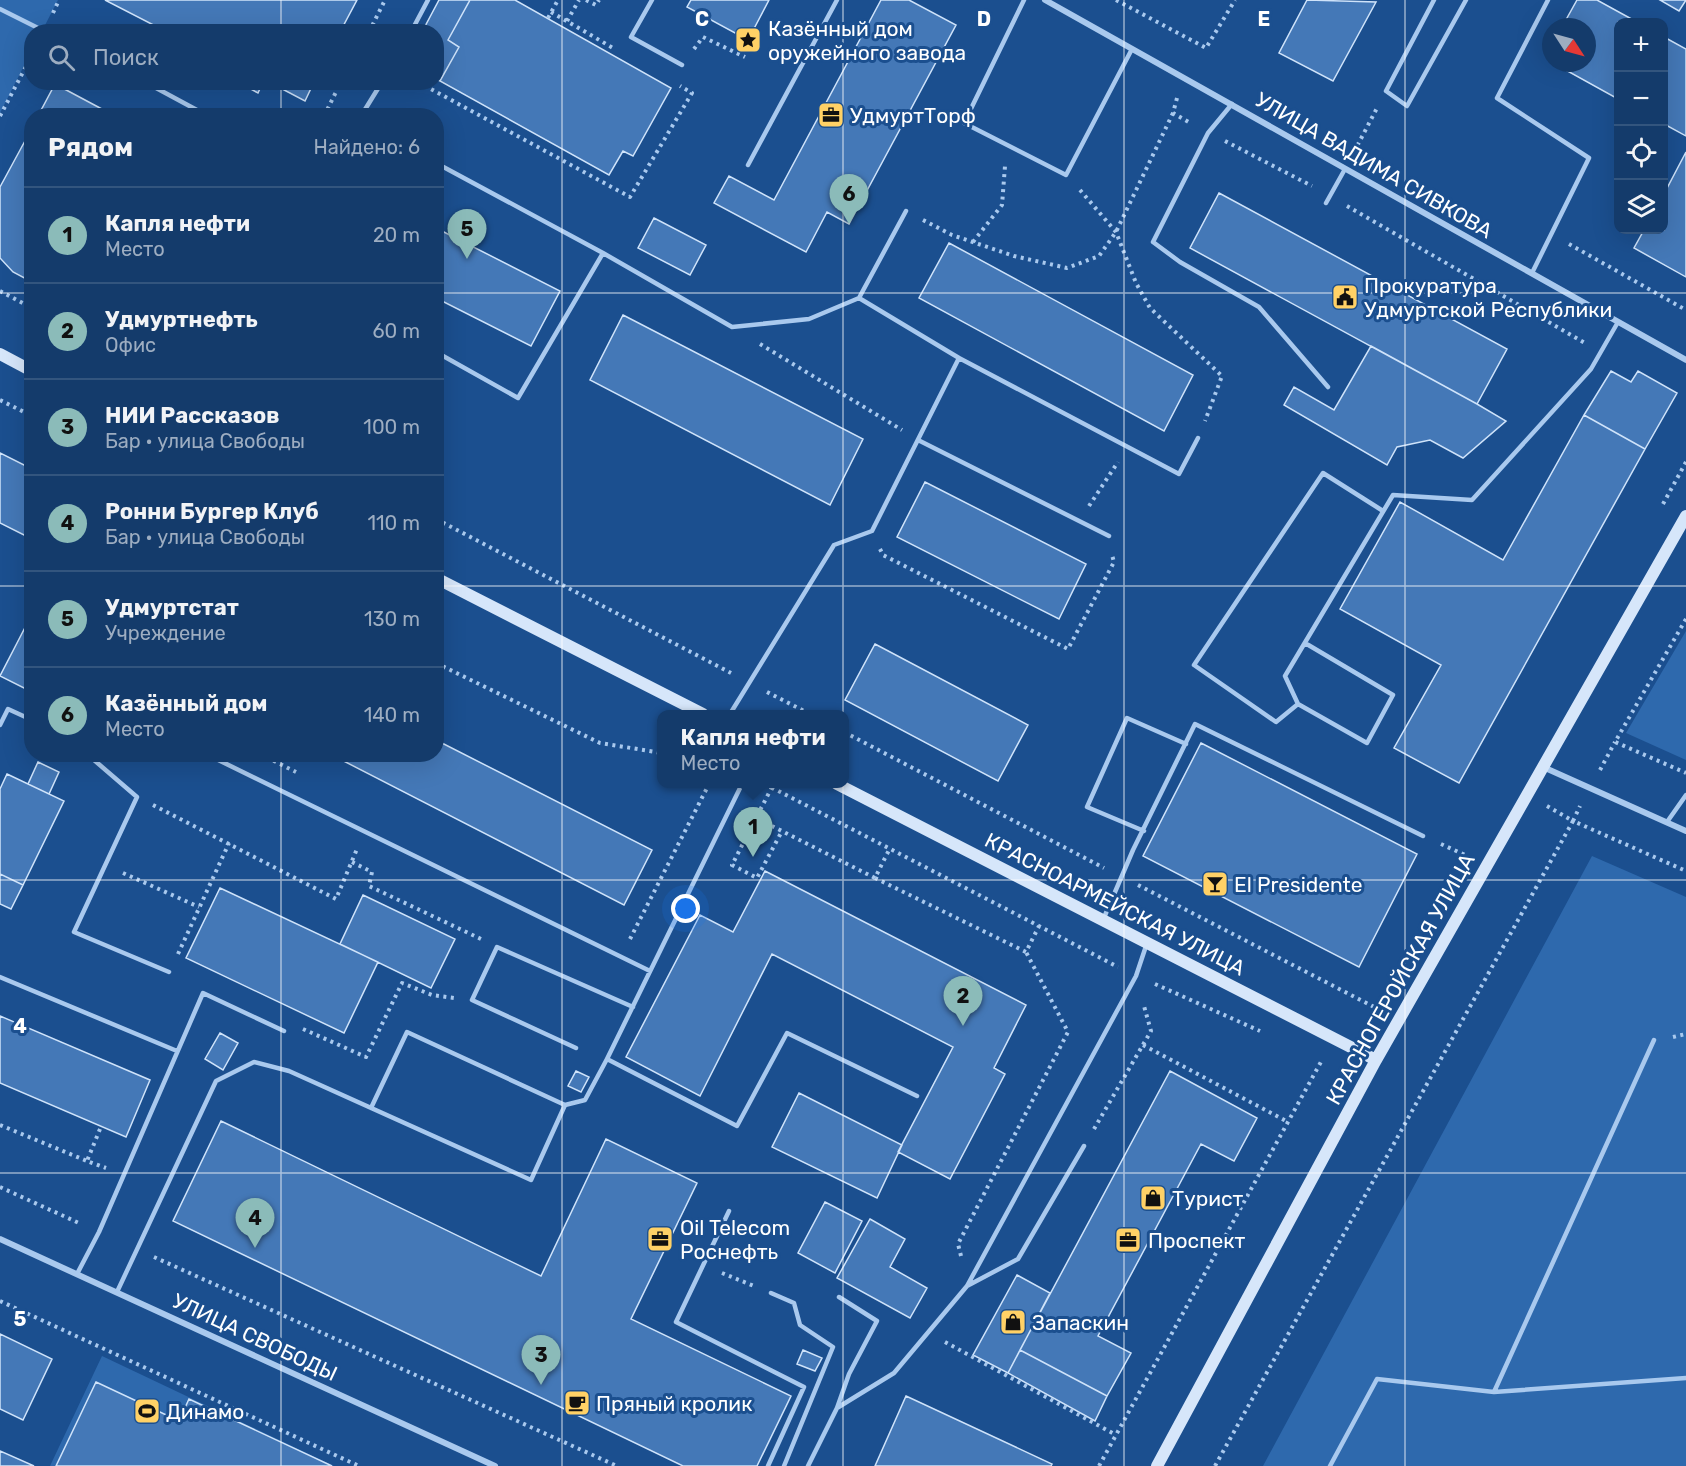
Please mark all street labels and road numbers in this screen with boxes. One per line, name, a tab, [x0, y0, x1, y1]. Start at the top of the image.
street label: УЛИЦА ВАДИМА СИВКОВА	[1251, 87, 1497, 243]
street label: КРАСНОАРМЕЙСКАЯ УЛИЦА	[981, 827, 1249, 981]
street label: КРАСНОГЕРОЙСКАЯ УЛИЦА	[1320, 849, 1480, 1109]
street label: УЛИЦА СВОБОДЫ	[169, 1288, 341, 1386]

